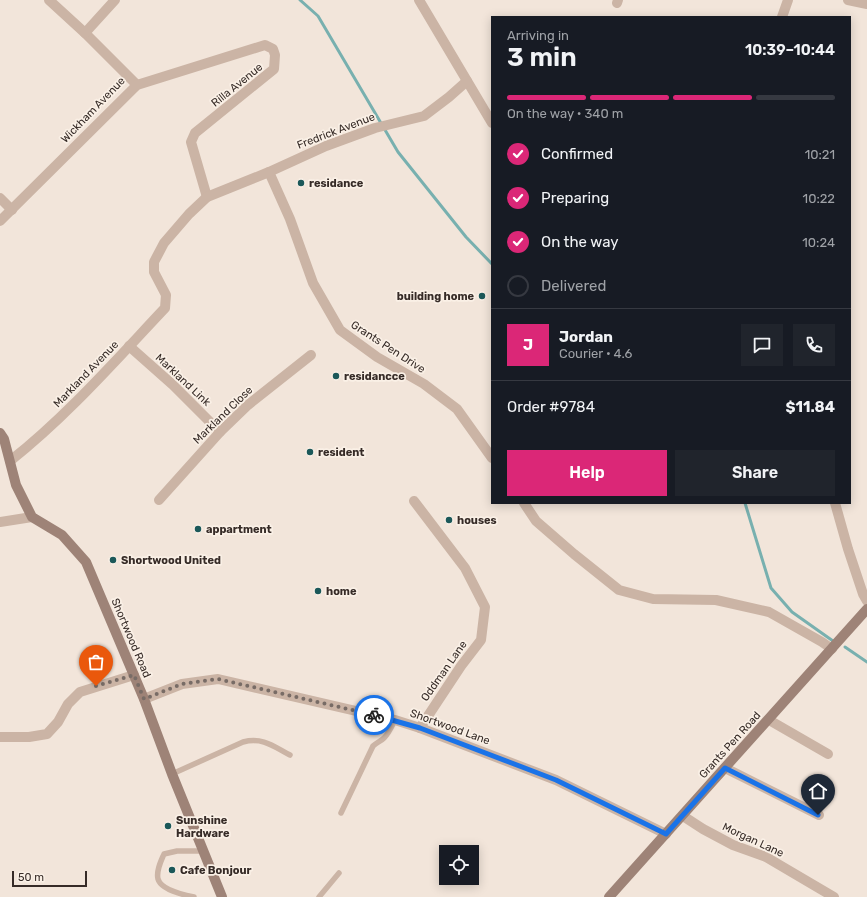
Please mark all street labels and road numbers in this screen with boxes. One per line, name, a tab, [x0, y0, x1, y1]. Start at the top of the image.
street label: Rilla Avenue	[209, 60, 265, 110]
street label: Wickham Avenue	[58, 74, 128, 146]
street label: Fredrick Avenue	[295, 110, 377, 152]
street label: Grants Pen Drive	[348, 318, 428, 376]
street label: Markland Avenue	[51, 338, 121, 410]
street label: Markland Link	[153, 351, 213, 409]
street label: Markland Close	[191, 383, 255, 447]
street label: Shortwood Road	[108, 596, 154, 680]
street label: Oddman Lane	[418, 638, 470, 704]
street label: Shortwood Lane	[408, 707, 492, 747]
street label: Grants Pen Road	[697, 709, 763, 781]
street label: Morgan Lane	[720, 820, 786, 860]

